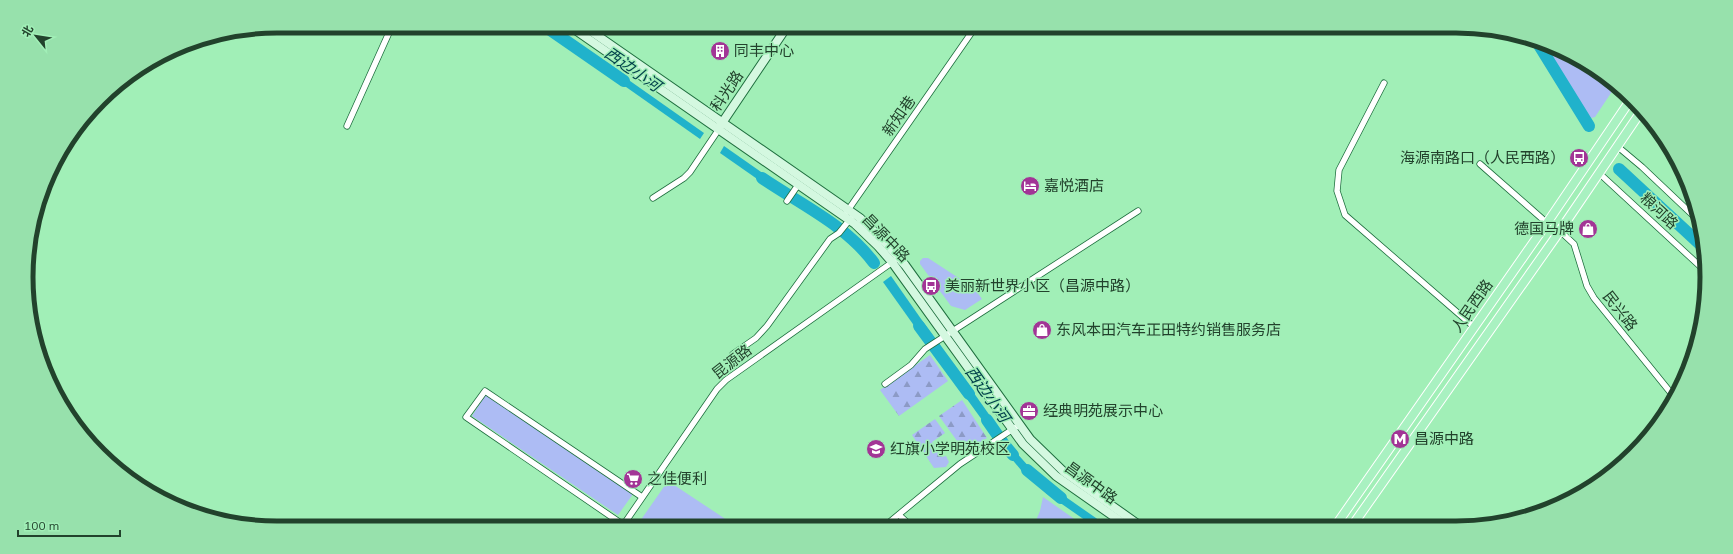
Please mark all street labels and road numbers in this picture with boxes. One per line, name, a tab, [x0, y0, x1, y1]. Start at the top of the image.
street label: 科光路	[706, 67, 747, 115]
street label: 新知巷	[878, 92, 919, 140]
street label: 粮河路	[1636, 188, 1682, 233]
street label: 昌源中路	[859, 209, 914, 266]
street label: 人民西路	[1447, 276, 1497, 336]
street label: 民兴路	[1599, 287, 1642, 334]
street label: 昆源路	[708, 340, 755, 383]
street label: 昌源中路	[1061, 457, 1121, 508]

